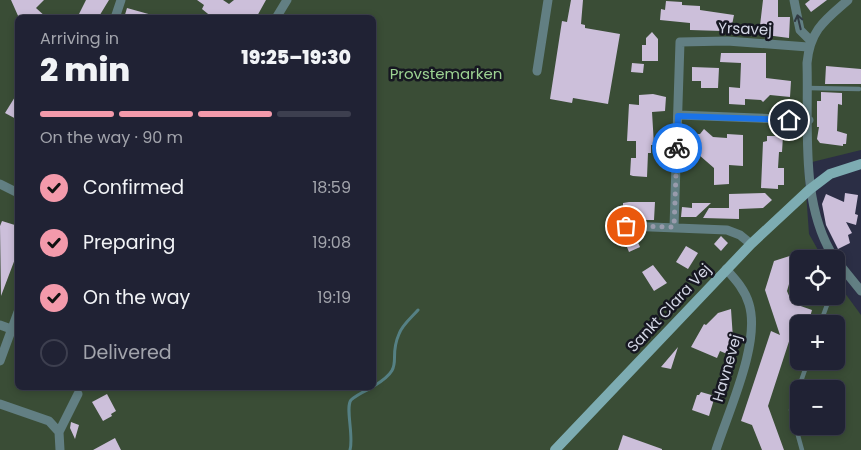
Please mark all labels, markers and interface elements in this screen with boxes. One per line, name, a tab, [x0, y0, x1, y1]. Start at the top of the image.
one-way arrow	[794, 14, 803, 30]
street label: Yrsavej	[718, 17, 772, 40]
text: Arriving in	[40, 27, 119, 50]
text: 19:25–19:30	[241, 44, 351, 71]
text: 2 min	[40, 47, 130, 92]
park label: Provstemarken	[390, 63, 502, 84]
pin	[768, 99, 810, 141]
icon: home	[775, 106, 803, 134]
courier	[652, 123, 702, 173]
text: On the way · 90 m	[40, 126, 183, 149]
icon: bike	[663, 134, 691, 162]
icon: check	[40, 174, 68, 202]
text: Confirmed	[83, 174, 184, 201]
text: 18:59	[312, 176, 351, 199]
pin	[605, 205, 647, 247]
icon: bag	[612, 212, 640, 240]
icon: check	[40, 229, 68, 257]
text: Preparing	[83, 229, 175, 256]
text: 19:08	[312, 231, 351, 254]
map controls	[790, 250, 845, 435]
button: locate	[790, 250, 845, 305]
street label: Sankt Clara Vej	[622, 259, 715, 357]
icon: check	[40, 284, 68, 312]
text: On the way	[83, 284, 190, 311]
text: 19:19	[317, 286, 351, 309]
button: +	[790, 315, 845, 370]
street label: Havnevej	[707, 332, 746, 404]
text: Delivered	[83, 339, 172, 366]
button: −	[790, 380, 845, 435]

